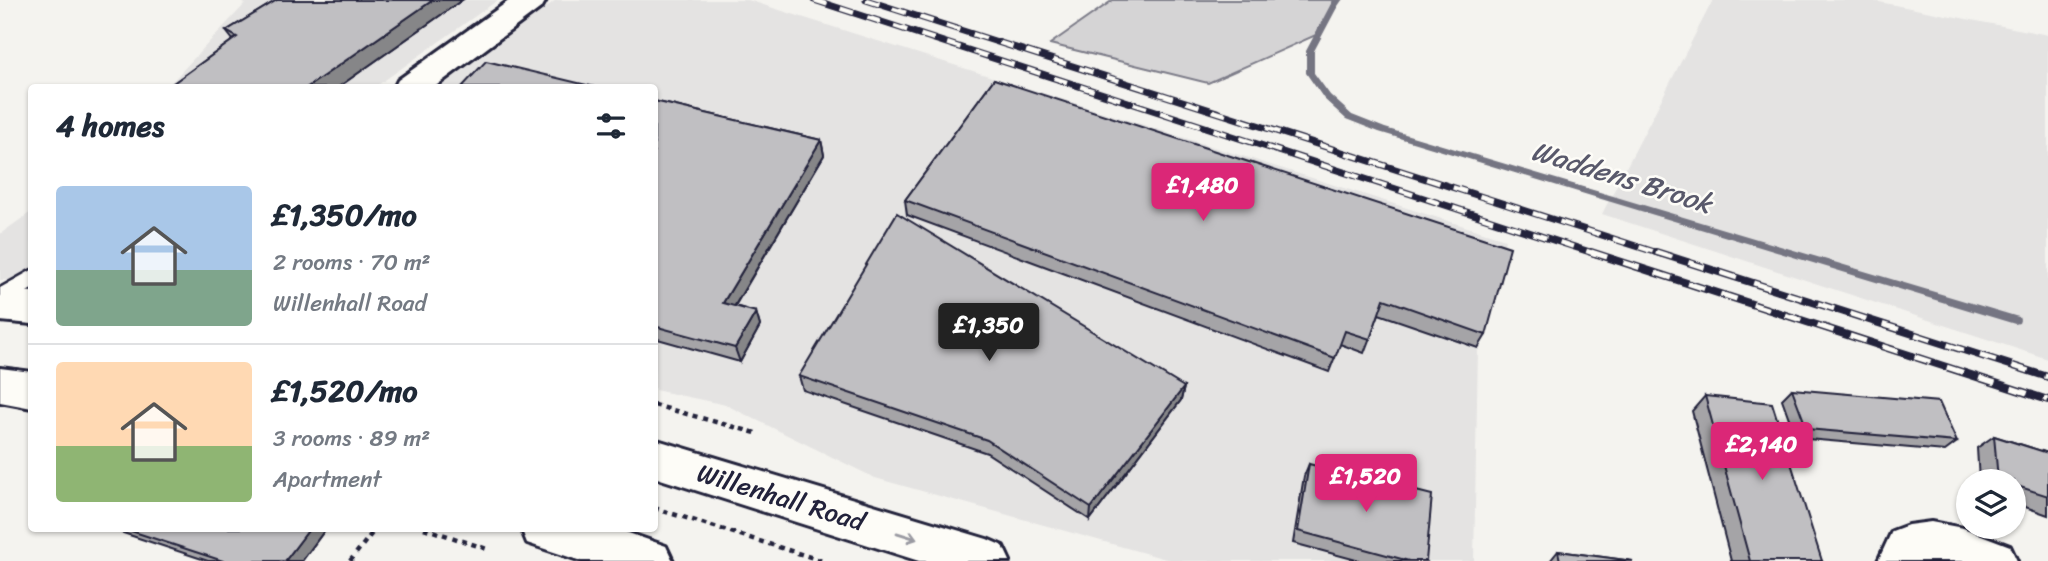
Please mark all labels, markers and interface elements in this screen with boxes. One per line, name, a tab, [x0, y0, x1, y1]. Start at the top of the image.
text: 4 homes	[56, 99, 164, 153]
icon: filters	[592, 107, 630, 145]
water label: Waddens Brook	[1525, 126, 1721, 228]
pin: £1,480	[1146, 164, 1260, 223]
text: £1,480	[1167, 165, 1239, 206]
text: £1,350/mo	[273, 188, 417, 242]
icon: home	[112, 214, 196, 298]
text: 2 rooms · 70 m²	[273, 242, 431, 283]
text: Willenhall Road	[273, 283, 427, 324]
pin: £1,350	[932, 304, 1046, 363]
text: £1,350	[954, 305, 1024, 346]
text: £1,520/mo	[273, 364, 418, 418]
icon: home	[112, 390, 196, 474]
text: 3 rooms · 89 m²	[273, 418, 430, 459]
pin: £2,140	[1705, 422, 1819, 482]
text: £2,140	[1727, 424, 1797, 465]
street label: Willenhall Road	[691, 450, 873, 545]
pin: £1,520	[1309, 454, 1423, 514]
text: £1,520	[1331, 456, 1401, 497]
text: Apartment	[273, 459, 382, 500]
map controls	[1956, 469, 2026, 539]
button: layers	[1956, 469, 2026, 539]
one-way arrow	[896, 530, 918, 543]

